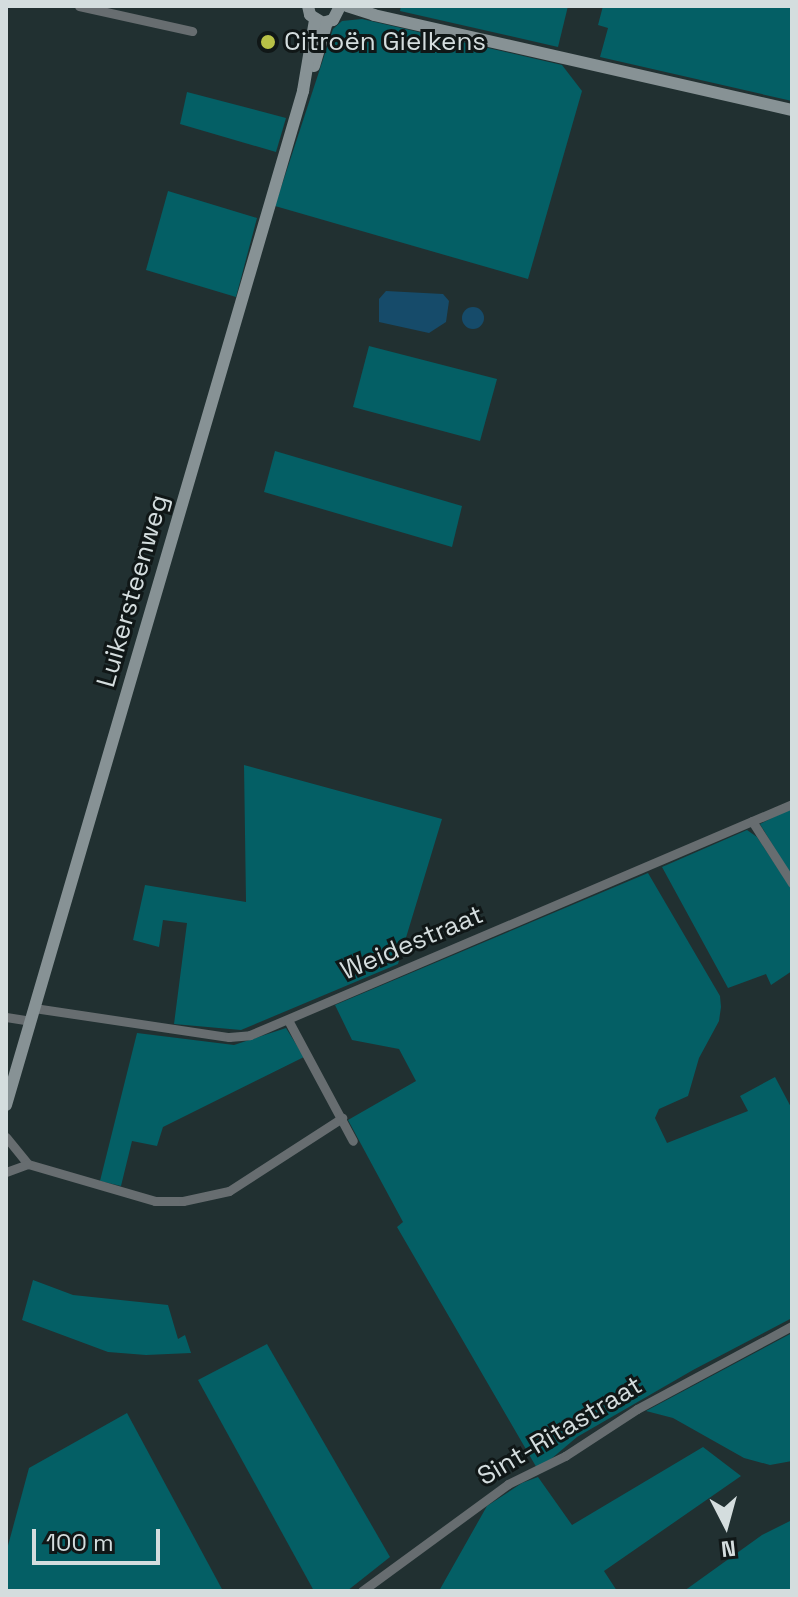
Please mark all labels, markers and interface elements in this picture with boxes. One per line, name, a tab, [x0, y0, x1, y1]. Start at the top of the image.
place label: Citroën Gielkens	[284, 26, 486, 58]
marker: Citroën Gielkens	[259, 33, 277, 51]
street label: Luikersteenweg	[91, 491, 175, 691]
street label: Weidestraat	[336, 899, 488, 987]
street label: Sint-Ritastraat	[472, 1370, 648, 1492]
north arrow	[686, 1485, 766, 1565]
scale bar	[36, 1513, 164, 1563]
text: 100 m	[46, 1527, 114, 1558]
text: N	[720, 1534, 737, 1564]

